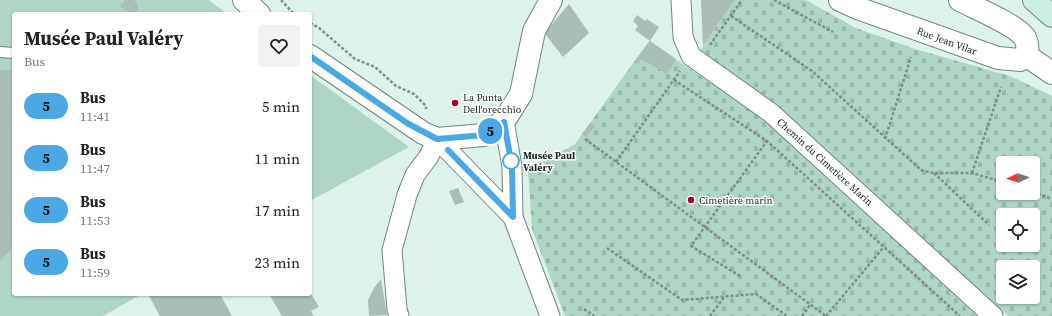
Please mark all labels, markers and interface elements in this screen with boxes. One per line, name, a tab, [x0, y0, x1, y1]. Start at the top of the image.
street label: Rue Jean Vilar	[915, 24, 979, 58]
text: Musée Paul Valéry	[24, 25, 184, 51]
button: heart	[258, 25, 300, 67]
text: Bus	[24, 53, 45, 70]
text: Bus	[80, 87, 106, 108]
place label: La Punta Dell'orecchio	[463, 91, 522, 116]
text: 5	[42, 96, 50, 116]
text: 5 min	[262, 96, 300, 117]
marker: La Punta Dell'orecchio	[450, 98, 460, 108]
text: 11:41	[80, 108, 110, 125]
street label: Chemin du Cimetière Marin	[774, 115, 876, 209]
line badge: 5	[477, 118, 503, 144]
text: 5	[486, 121, 494, 141]
text: Bus	[80, 139, 106, 160]
text: 5	[42, 148, 50, 168]
text: 11 min	[254, 148, 300, 169]
place label: Musée Paul Valéry	[523, 149, 575, 174]
marker: Musée Paul Valéry	[502, 152, 520, 170]
north arrow	[996, 156, 1040, 200]
map controls	[996, 156, 1040, 304]
text: 11:47	[80, 160, 110, 177]
text: Bus	[80, 191, 106, 212]
place label: Cimetière marin	[699, 194, 773, 207]
marker: Cimetière marin	[686, 195, 696, 205]
text: 5	[42, 200, 50, 220]
text: 17 min	[254, 200, 300, 221]
button: locate	[996, 208, 1040, 252]
text: 11:53	[80, 212, 110, 229]
text: Bus	[80, 243, 106, 264]
text: 5	[42, 252, 50, 272]
text: 23 min	[254, 252, 300, 273]
button: layers	[996, 260, 1040, 304]
text: 11:59	[80, 264, 110, 281]

